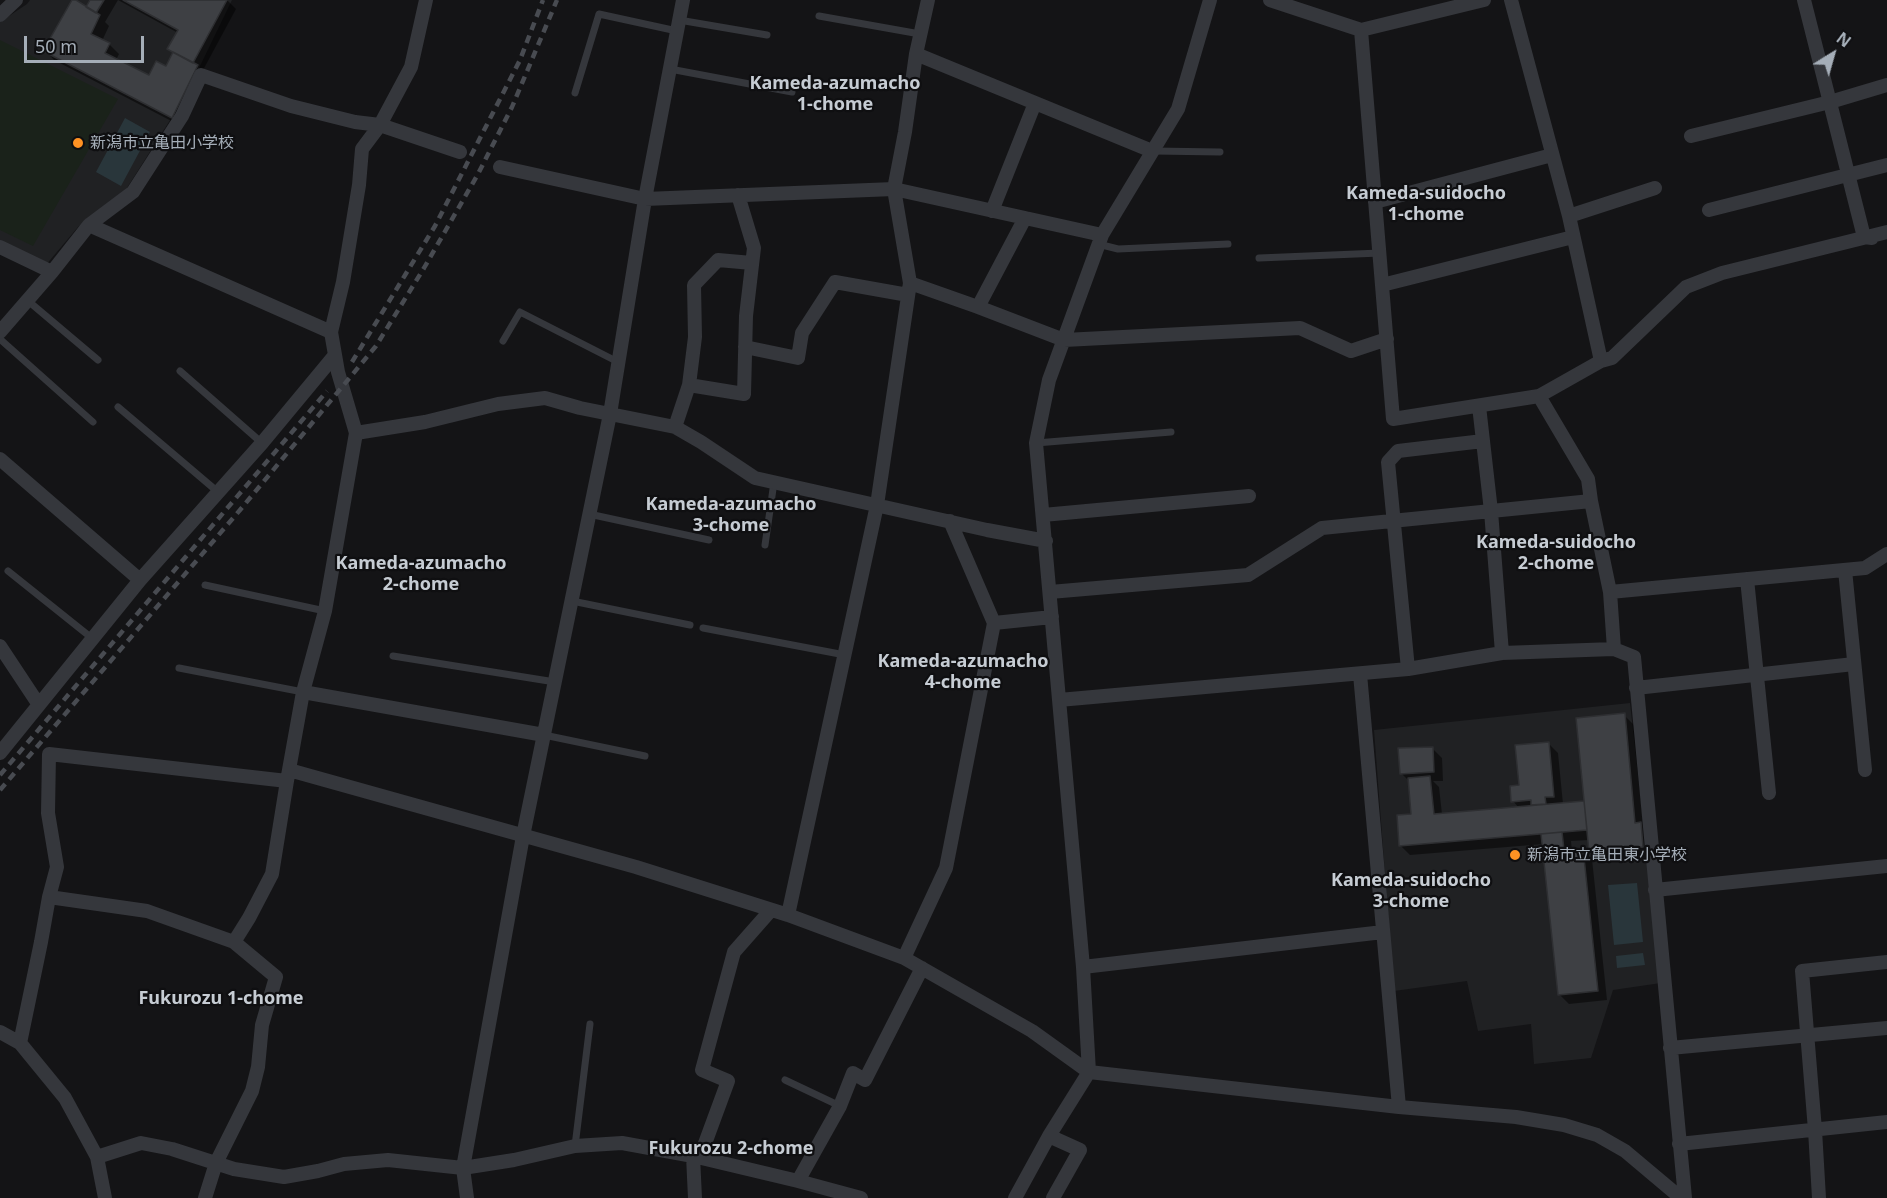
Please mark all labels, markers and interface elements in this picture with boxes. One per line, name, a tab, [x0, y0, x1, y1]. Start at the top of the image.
scale bar	[27, 24, 147, 62]
north arrow	[1803, 24, 1863, 84]
text: N	[1832, 27, 1856, 52]
text: 50 m	[35, 34, 77, 58]
district label: Kameda-azumacho 1-chome	[750, 73, 920, 116]
place label: 新潟市立亀田小学校	[90, 133, 234, 153]
marker: 新潟市立亀田小学校	[71, 136, 85, 150]
district label: Kameda-suidocho 1-chome	[1346, 183, 1506, 226]
district label: Kameda-azumacho 3-chome	[646, 494, 816, 536]
district label: Kameda-suidocho 2-chome	[1476, 532, 1636, 574]
district label: Kameda-azumacho 2-chome	[336, 553, 506, 596]
district label: Kameda-azumacho 4-chome	[878, 651, 1048, 694]
place label: 新潟市立亀田東小学校	[1527, 845, 1687, 865]
marker: 新潟市立亀田東小学校	[1508, 848, 1522, 862]
district label: Kameda-suidocho 3-chome	[1331, 870, 1491, 912]
district label: Fukurozu 1-chome	[138, 988, 304, 1010]
district label: Fukurozu 2-chome	[648, 1138, 814, 1160]

